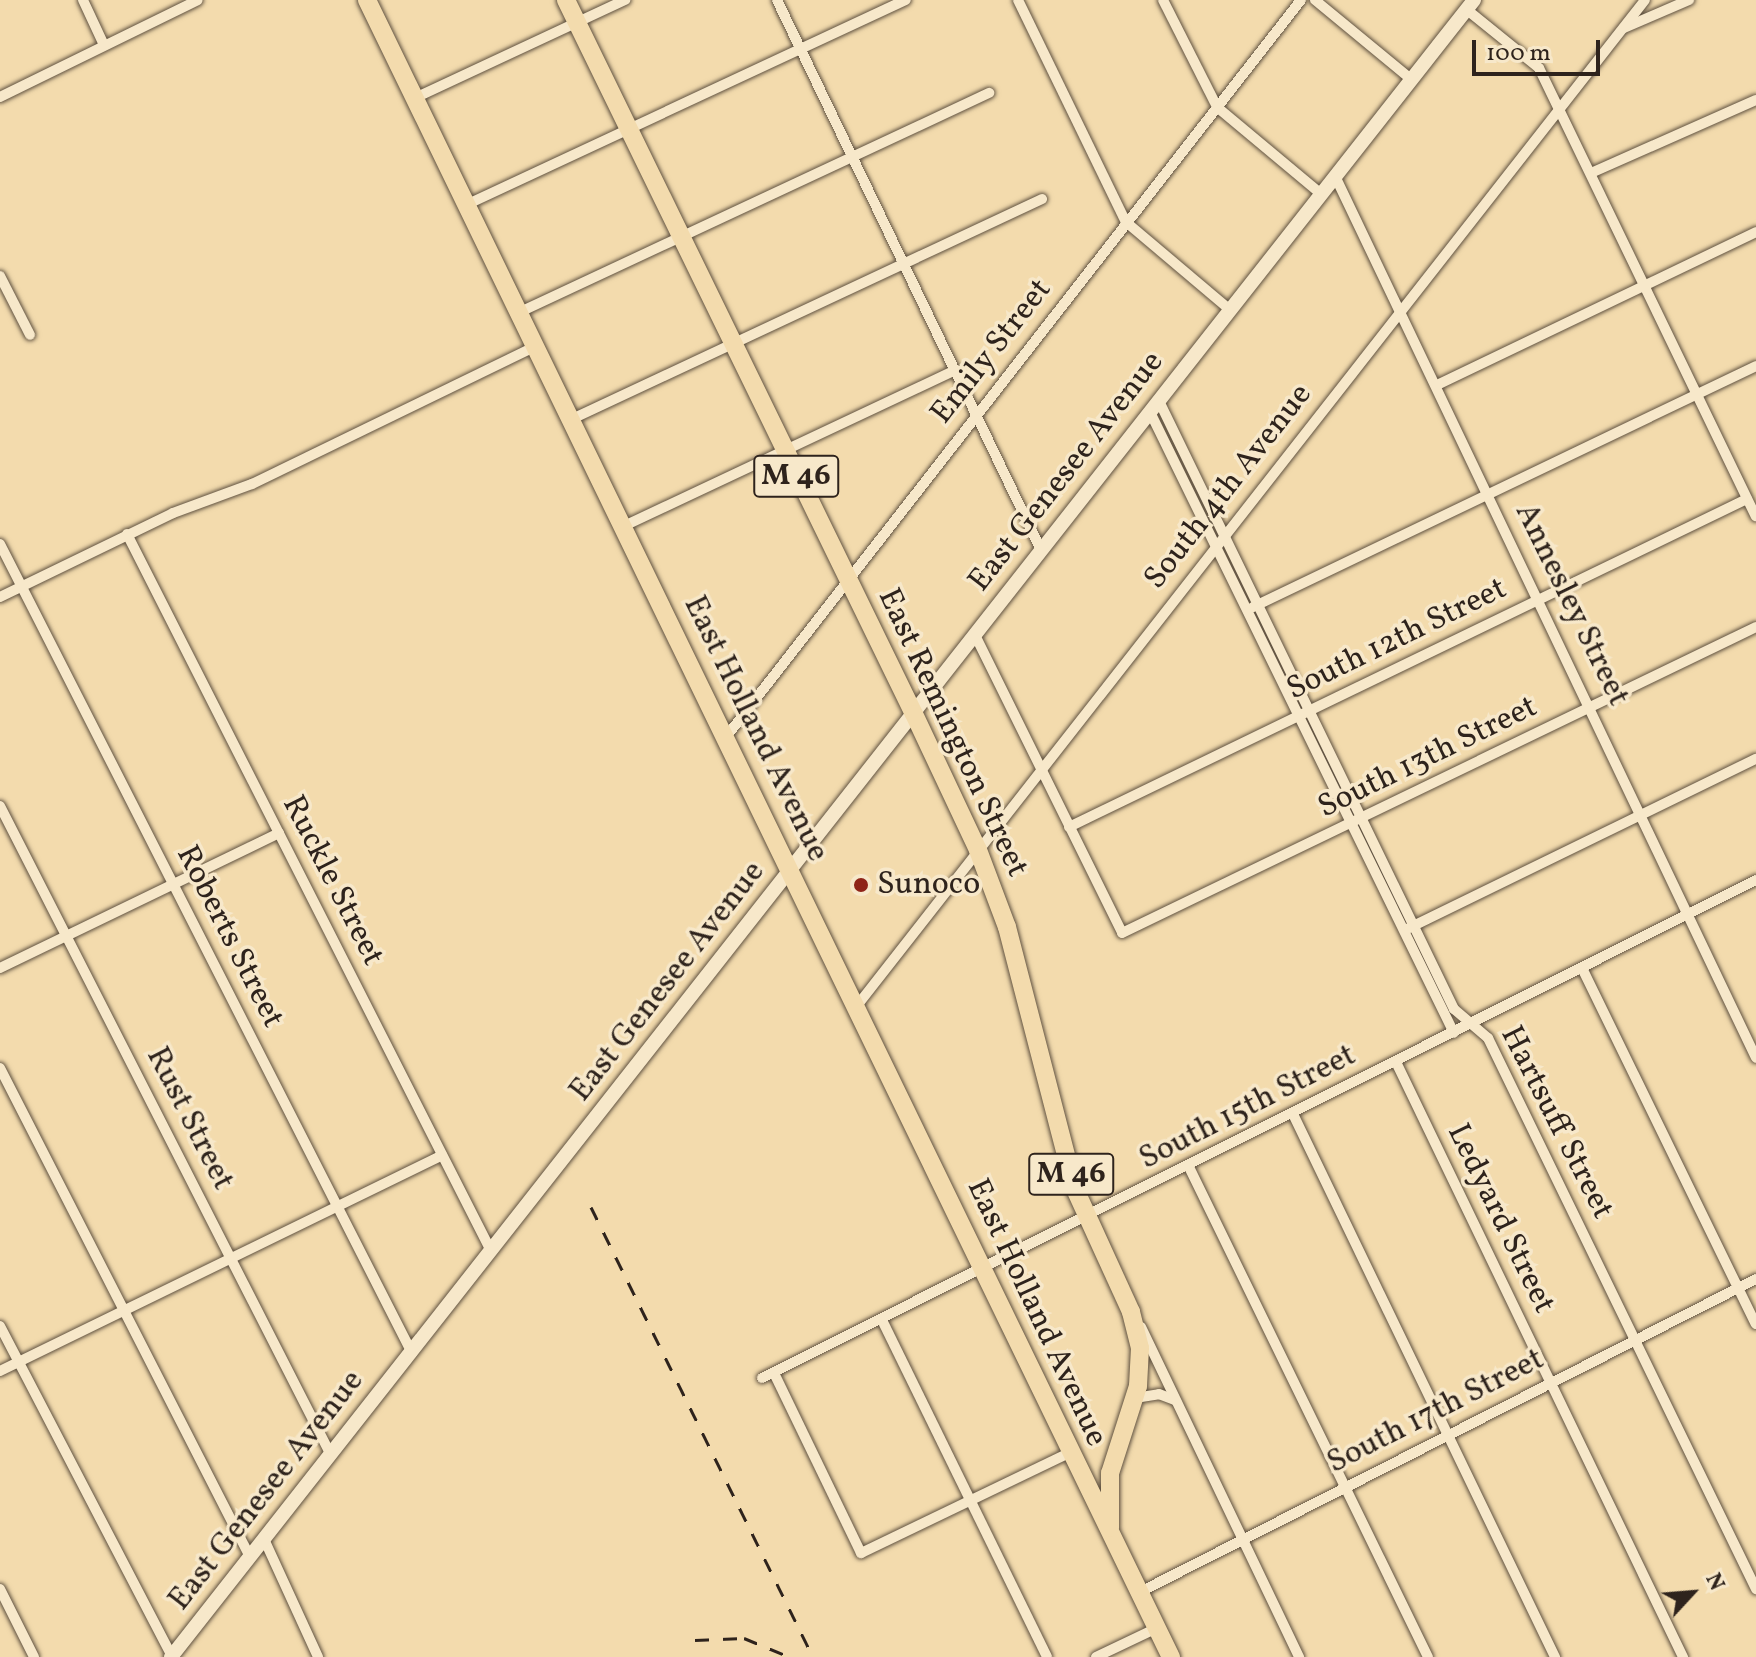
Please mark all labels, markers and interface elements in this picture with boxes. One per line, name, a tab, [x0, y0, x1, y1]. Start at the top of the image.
scale bar	[1476, 24, 1604, 74]
text: 100 m	[1486, 37, 1551, 71]
street label: Emily Street	[923, 271, 1061, 433]
street label: East Genesee Avenue	[961, 344, 1173, 600]
street label: South 4th Avenue	[1137, 377, 1321, 597]
road number: M 46	[752, 450, 840, 502]
street label: Annesley Street	[1505, 497, 1637, 713]
street label: South 12th Street	[1281, 570, 1513, 710]
street label: East Remington Street	[868, 583, 1036, 883]
street label: East Holland Avenue	[674, 590, 836, 868]
street label: South 13th Street	[1312, 688, 1544, 828]
street label: Ruckle Street	[273, 789, 391, 973]
street label: Roberts Street	[167, 840, 291, 1034]
street label: East Genesee Avenue	[562, 854, 774, 1110]
place label: Sunoco	[877, 866, 980, 904]
marker: Sunoco	[852, 876, 870, 894]
street label: Hartsuff Street	[1492, 1022, 1620, 1224]
street label: South 15th Street	[1133, 1037, 1363, 1179]
street label: Rust Street	[137, 1041, 241, 1197]
street label: Ledyard Street	[1438, 1118, 1562, 1320]
road number: M 46	[1027, 1148, 1115, 1200]
street label: East Holland Avenue	[957, 1173, 1115, 1453]
street label: South 17th Street	[1321, 1341, 1551, 1483]
street label: East Genesee Avenue	[161, 1363, 373, 1619]
north arrow	[1652, 1553, 1732, 1633]
text: N	[1697, 1568, 1731, 1596]

